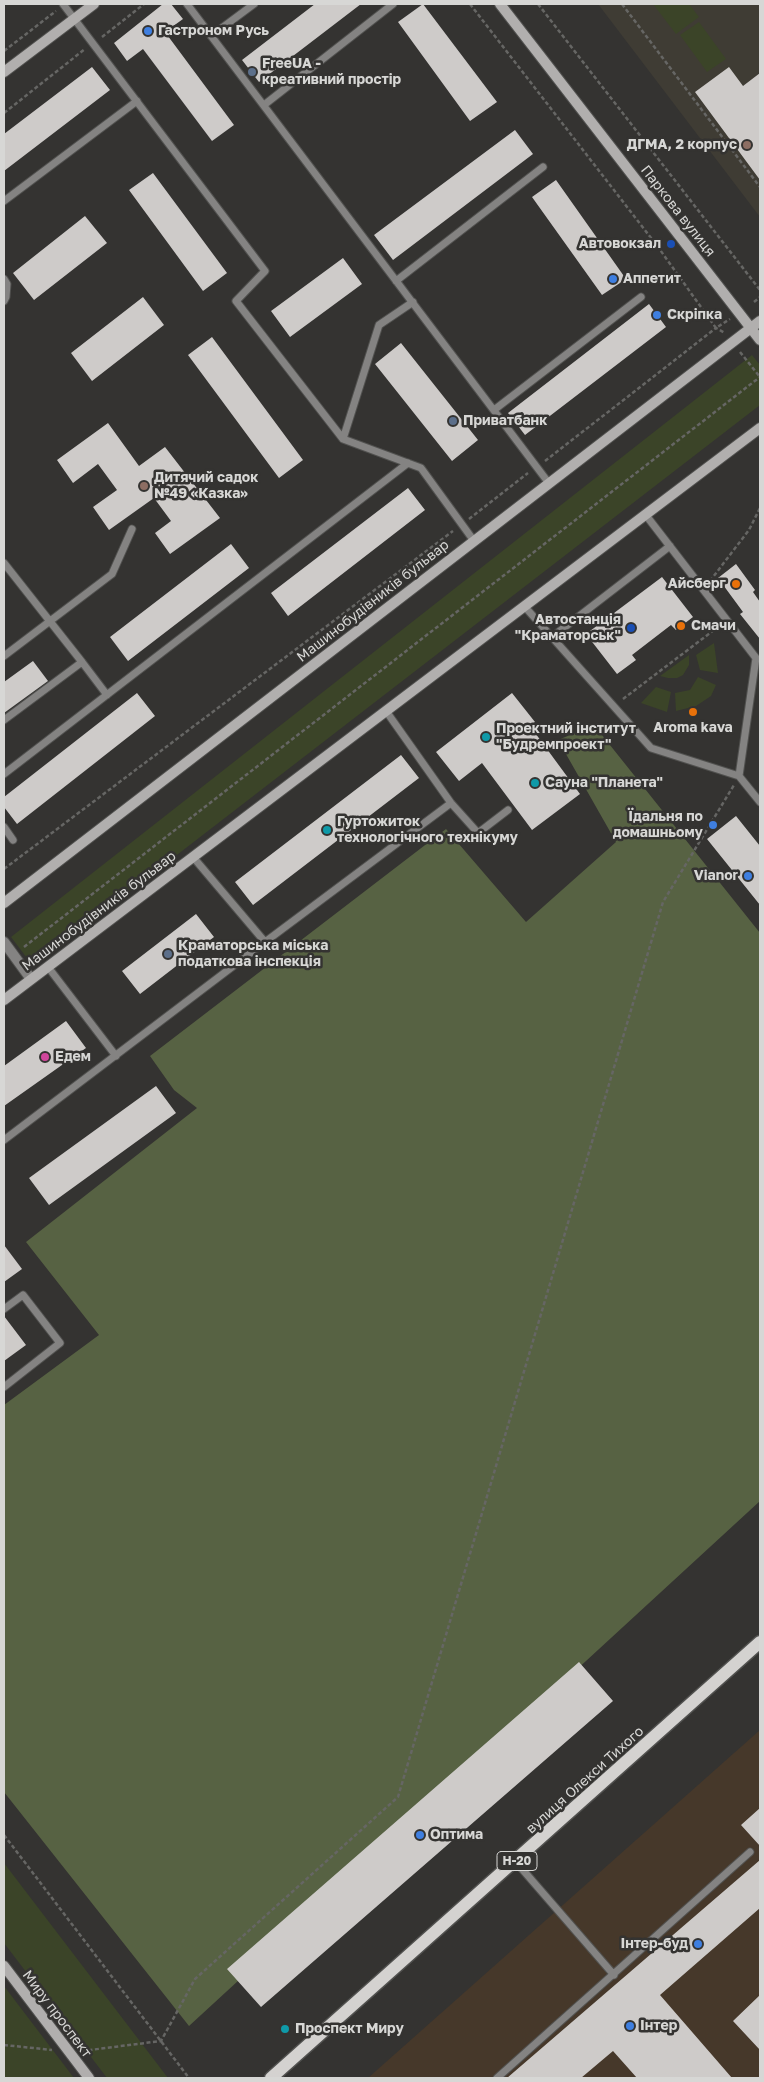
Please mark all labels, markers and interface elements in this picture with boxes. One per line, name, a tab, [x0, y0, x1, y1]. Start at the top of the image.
place label: Гастроном Русь	[158, 23, 269, 39]
marker: Гастроном Русь	[142, 25, 154, 37]
place label: FreeUA - креативний простір	[262, 56, 401, 88]
marker: FreeUA - креативний простір	[246, 66, 258, 78]
place label: ДГМА, 2 корпус	[627, 137, 737, 153]
marker: ДГМА, 2 корпус	[741, 139, 753, 151]
street label: Паркова вулиця	[637, 162, 719, 260]
place label: Автовокзал	[579, 236, 661, 252]
marker: Автовокзал	[665, 238, 677, 250]
place label: Аппетит	[623, 271, 681, 287]
marker: Аппетит	[607, 273, 619, 285]
place label: Скріпка	[667, 307, 722, 323]
marker: Скріпка	[651, 309, 663, 321]
place label: Приватбанк	[463, 413, 547, 429]
marker: Приватбанк	[447, 415, 459, 427]
place label: Дитячий садок №49 «Казка»	[154, 470, 258, 502]
marker: Дитячий садок №49 «Казка»	[138, 480, 150, 492]
street label: Машинобудівників бульвар	[294, 536, 452, 666]
place label: Айсберг	[668, 576, 726, 592]
marker: Айсберг	[730, 578, 742, 590]
place label: Автостанція "Краматорськ"	[515, 612, 621, 644]
place label: Смачи	[691, 618, 736, 634]
marker: Смачи	[675, 620, 687, 632]
marker: Автостанція "Краматорськ"	[625, 622, 637, 634]
marker: Aroma kava	[687, 706, 699, 718]
place label: Aroma kava	[653, 720, 733, 736]
place label: Проектний інститут "Будремпроект"	[496, 721, 636, 754]
marker: Проектний інститут "Будремпроект"	[480, 731, 492, 743]
place label: Сауна "Планета"	[545, 775, 663, 791]
marker: Сауна "Планета"	[529, 777, 541, 789]
place label: Їдальня по домашньому	[613, 809, 703, 842]
place label: Гуртожиток технологічного технікуму	[337, 814, 518, 846]
marker: Їдальня по домашньому	[707, 819, 719, 831]
marker: Гуртожиток технологічного технікуму	[321, 824, 333, 836]
street label: Машинобудівників бульвар	[19, 848, 179, 974]
place label: Vianor	[694, 868, 738, 884]
marker: Vianor	[742, 870, 754, 882]
place label: Краматорська міська податкова інспекція	[178, 938, 328, 970]
marker: Краматорська міська податкова інспекція	[162, 948, 174, 960]
place label: Едем	[55, 1049, 91, 1065]
marker: Едем	[39, 1051, 51, 1063]
street label: вулиця Олекси Тихого	[523, 1723, 647, 1837]
place label: Оптима	[430, 1827, 483, 1843]
marker: Оптима	[414, 1829, 426, 1841]
road number: Н-20	[497, 1852, 537, 1870]
place label: Інтер-буд	[620, 1936, 688, 1952]
marker: Інтер-буд	[692, 1938, 704, 1950]
street label: Миру проспект	[19, 1967, 95, 2061]
place label: Інтер	[640, 2018, 677, 2034]
marker: Інтер	[624, 2020, 636, 2032]
place label: Проспект Миру	[295, 2021, 404, 2037]
marker: Проспект Миру	[279, 2023, 291, 2035]

